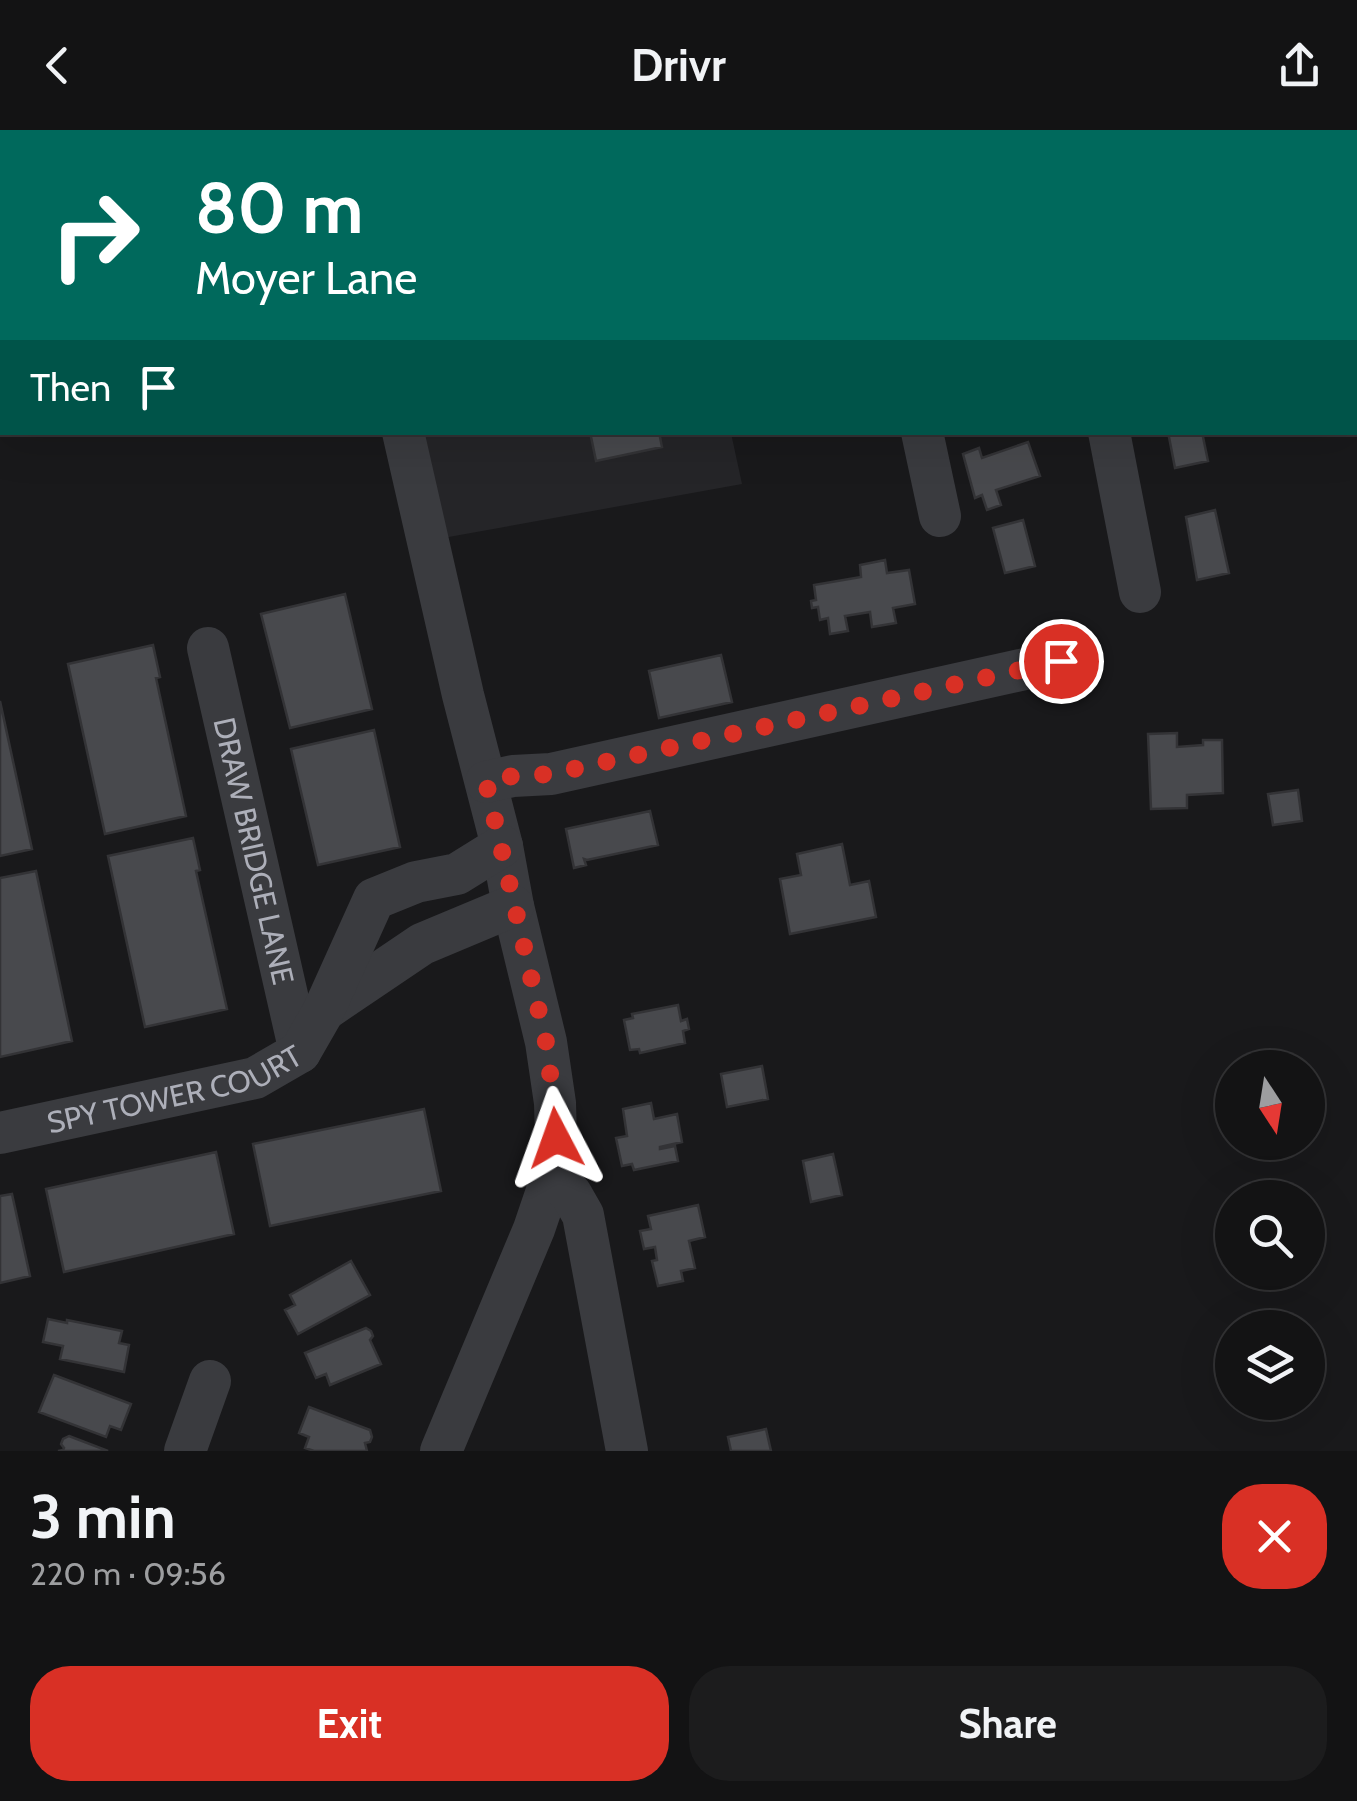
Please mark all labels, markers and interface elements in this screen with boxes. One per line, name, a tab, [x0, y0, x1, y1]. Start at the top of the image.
icon: back	[30, 38, 85, 93]
text: Drivr	[631, 38, 726, 92]
icon: share	[1272, 38, 1327, 93]
text: 80 m	[195, 165, 363, 251]
icon: right	[30, 170, 160, 300]
text: Moyer Lane	[195, 251, 417, 305]
icon: arrive	[131, 360, 186, 415]
text: Then	[30, 364, 111, 411]
pin	[1019, 619, 1104, 704]
icon: arrive	[1034, 634, 1089, 689]
street label: DRAW BRIDGE LANE	[206, 714, 303, 988]
street label: SPY TOWER COURT	[43, 1037, 308, 1141]
north arrow	[1215, 1050, 1325, 1160]
map controls	[1215, 1050, 1325, 1420]
position arrow	[504, 1086, 608, 1190]
button: search	[1215, 1180, 1325, 1290]
button: layers	[1215, 1310, 1325, 1420]
text: 3 min	[30, 1480, 176, 1553]
button: close	[1222, 1484, 1327, 1589]
text: 220 m · 09:56	[30, 1554, 226, 1593]
button: Exit	[30, 1666, 669, 1781]
button: Share	[689, 1666, 1327, 1781]

